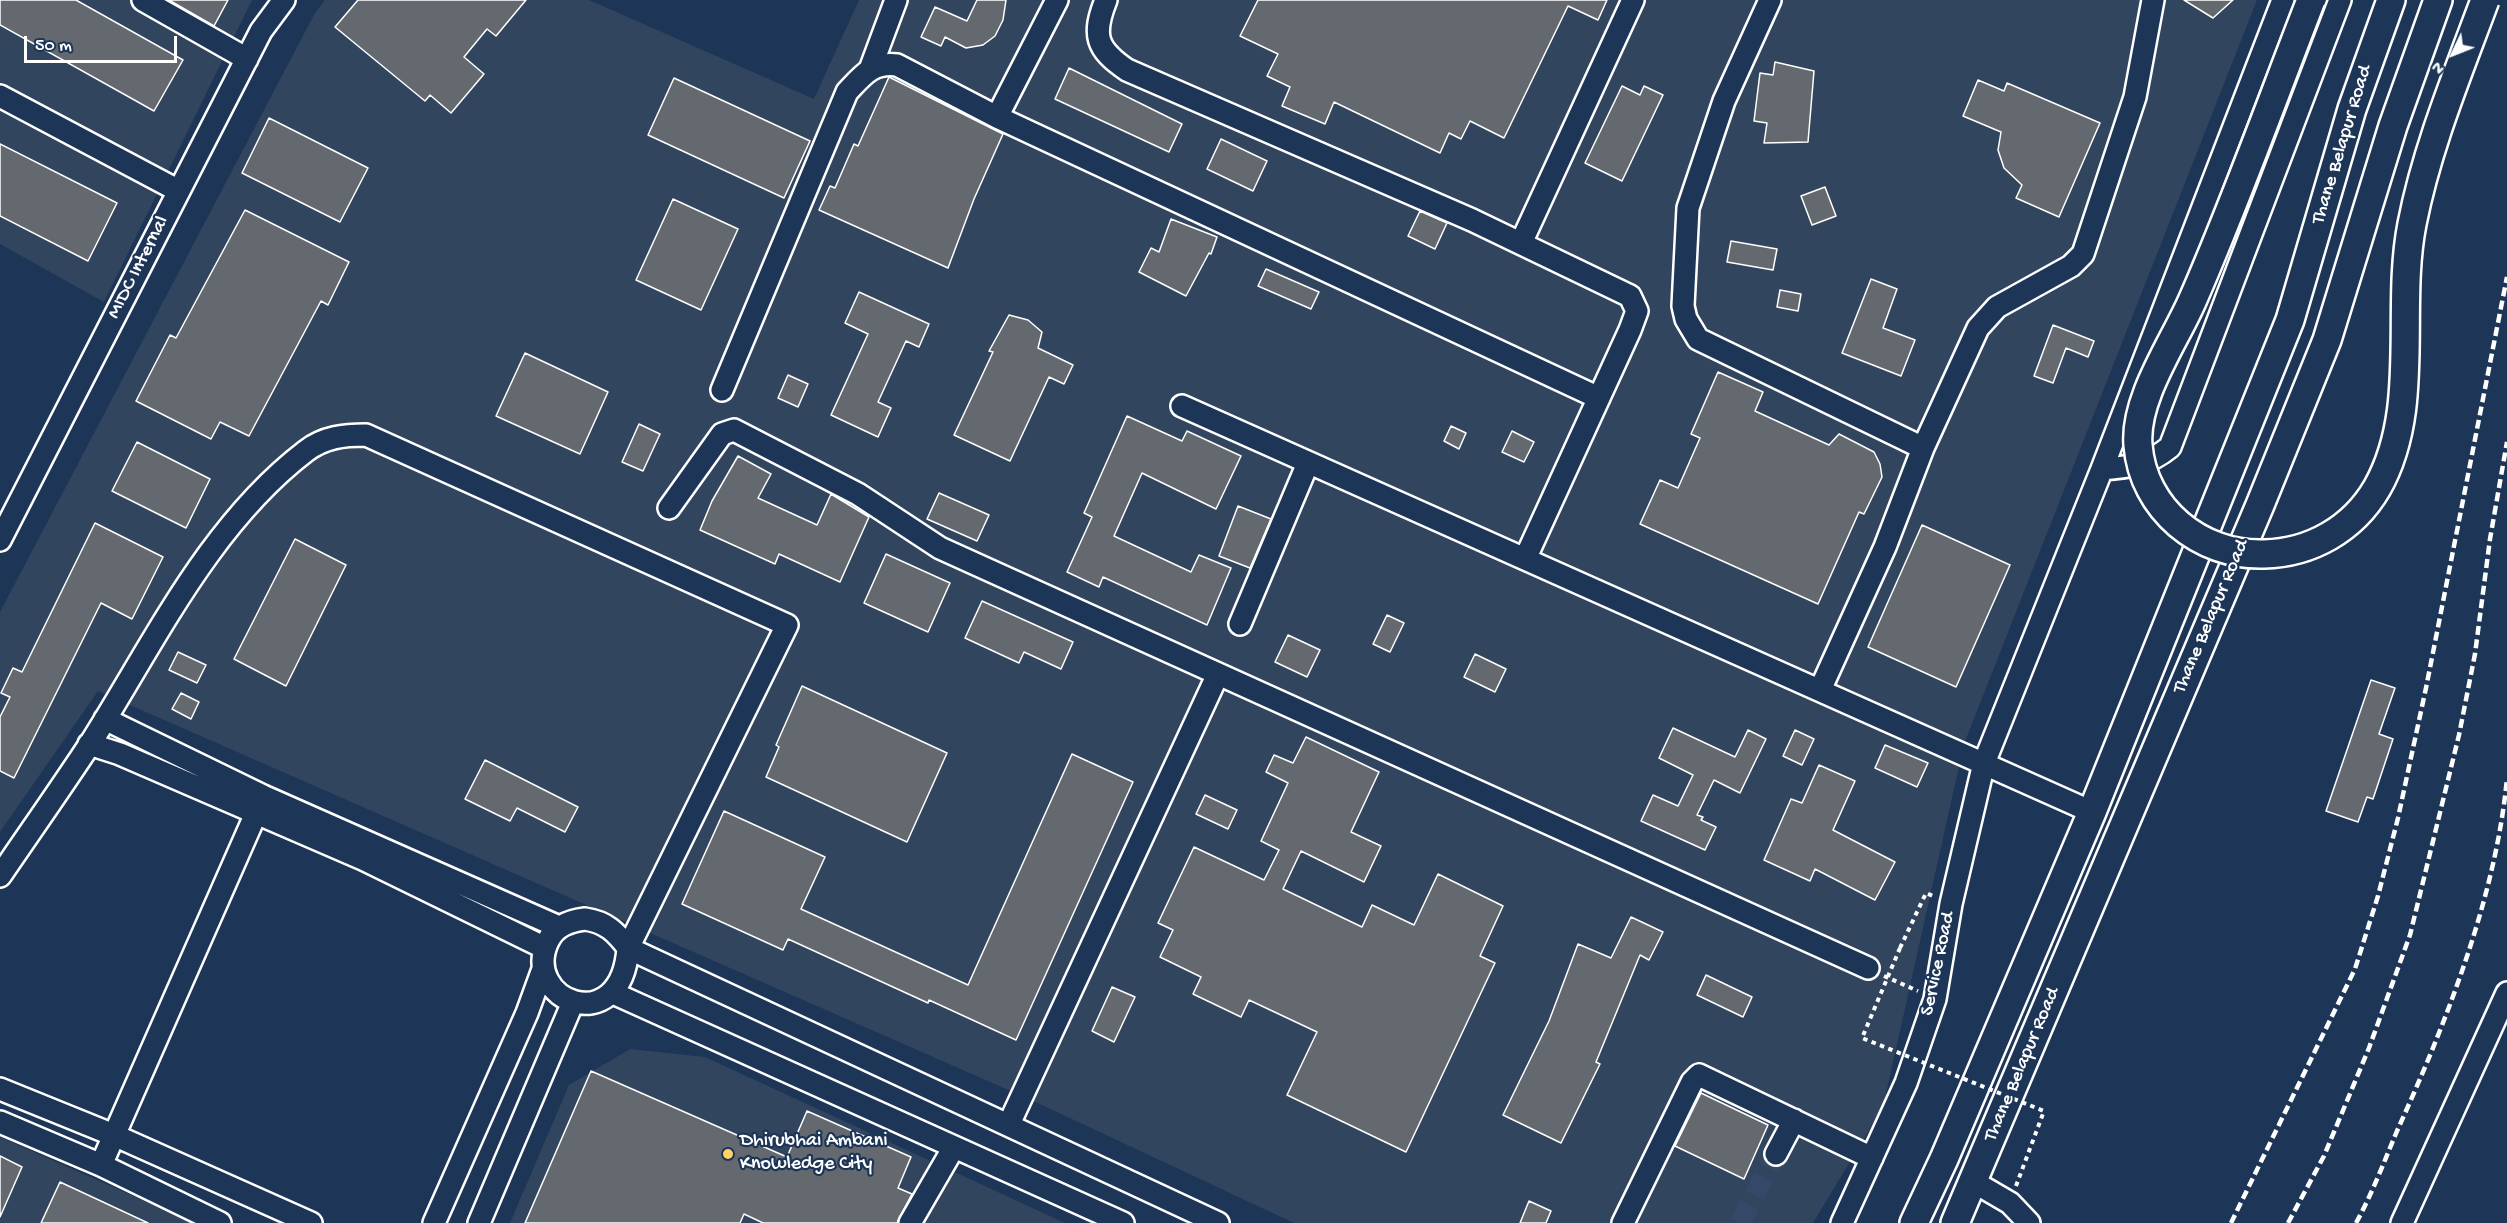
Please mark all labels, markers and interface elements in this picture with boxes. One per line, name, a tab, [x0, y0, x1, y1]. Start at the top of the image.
scale bar	[27, 24, 180, 62]
north arrow	[2423, 24, 2483, 84]
text: 50 m	[35, 36, 72, 57]
text: N	[2429, 56, 2450, 77]
street label: Thane Belapur Road	[2307, 63, 2379, 227]
street label: MIDC Internal	[103, 213, 175, 323]
street label: Thane Belapur Road	[2169, 536, 2255, 698]
street label: Service Road	[1916, 910, 1962, 1018]
street label: Thane Belapur Road	[1980, 984, 2066, 1146]
place label: Dhirubhai Ambani Knowledge City	[740, 1130, 888, 1177]
marker: Dhirubhai Ambani Knowledge City	[721, 1147, 735, 1161]

